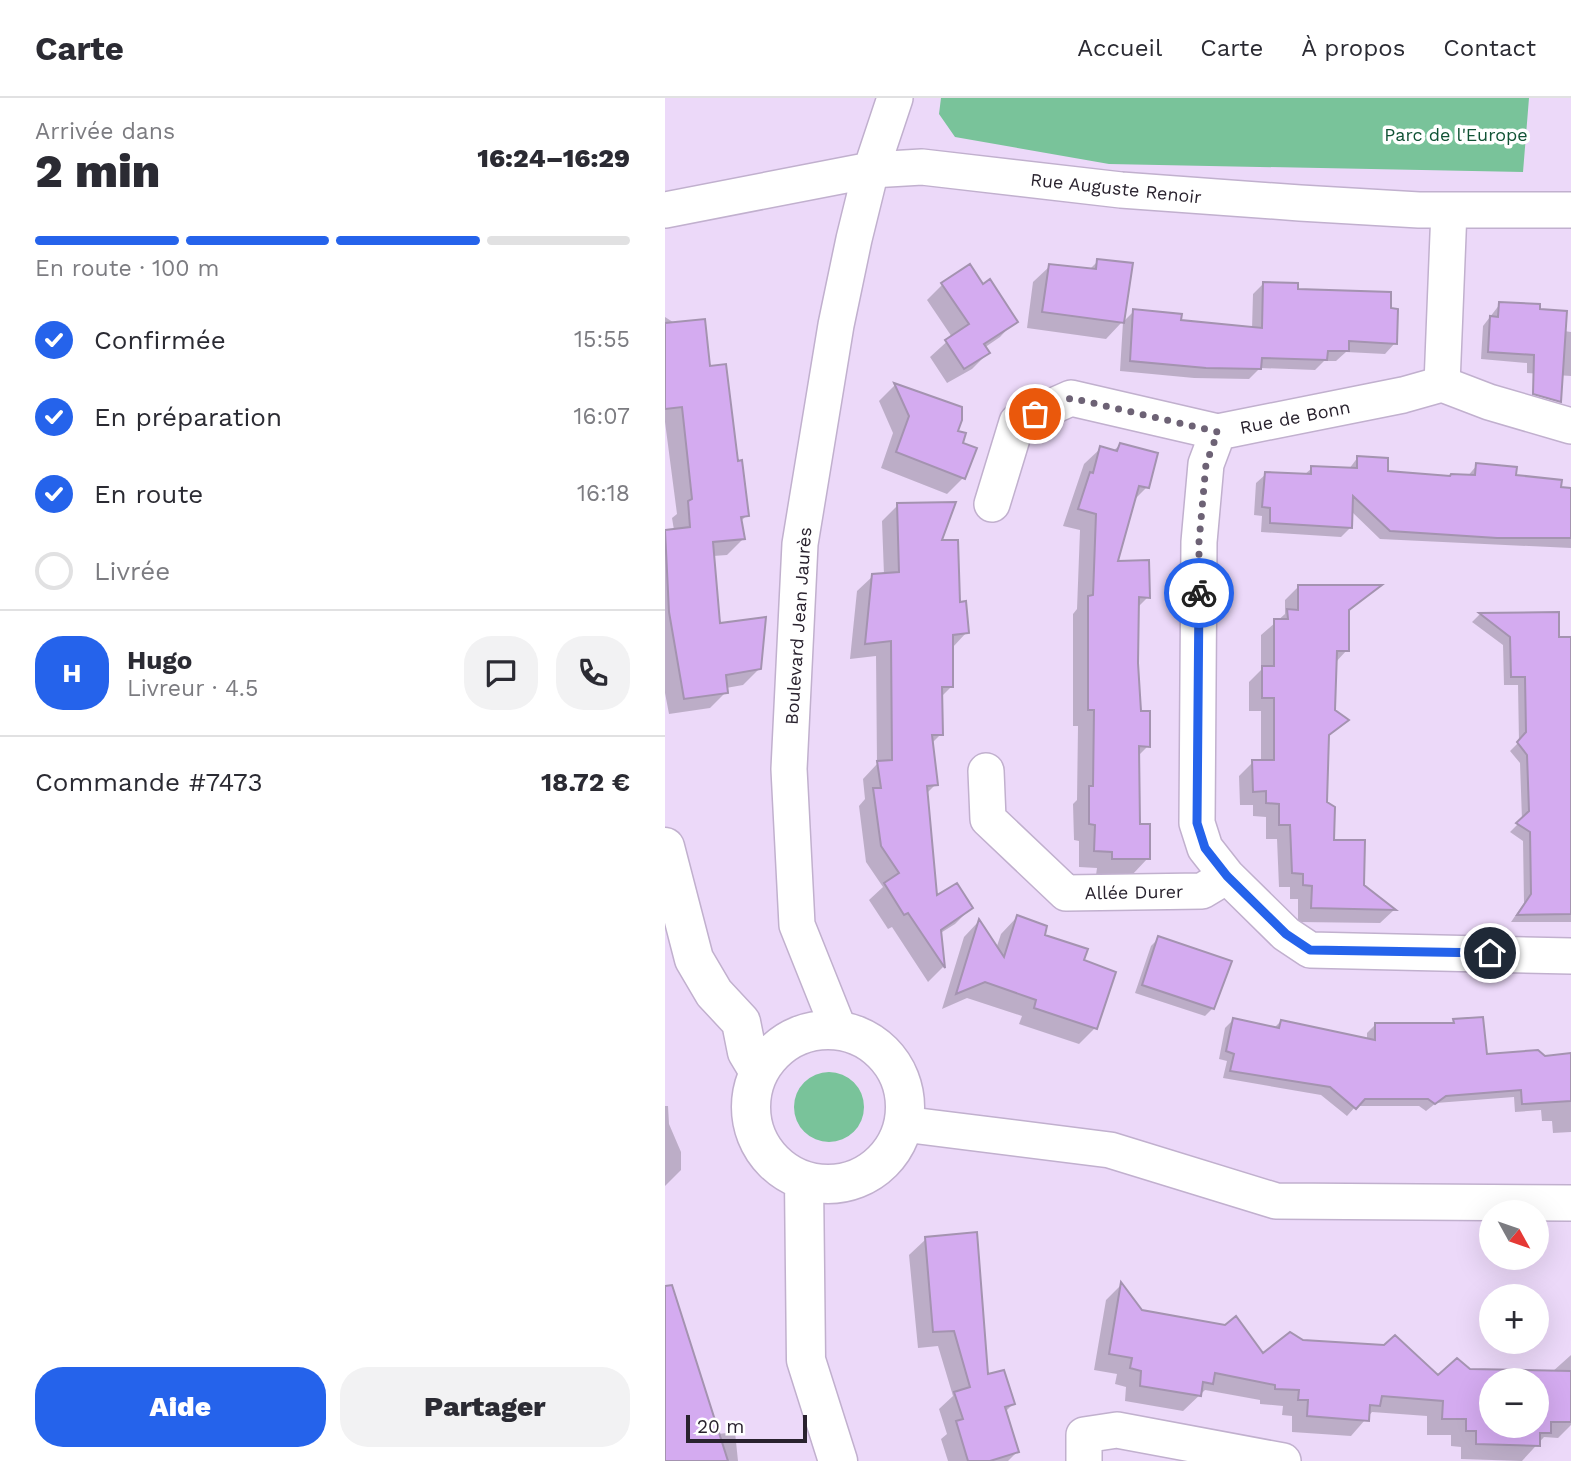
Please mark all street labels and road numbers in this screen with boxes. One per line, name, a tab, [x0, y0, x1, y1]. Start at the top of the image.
street label: Rue Auguste Renoir	[1029, 169, 1203, 207]
street label: Rue de Bonn	[1238, 396, 1352, 438]
street label: Boulevard Jean Jaurès	[781, 526, 815, 726]
street label: Allée Durer	[1084, 881, 1184, 903]

